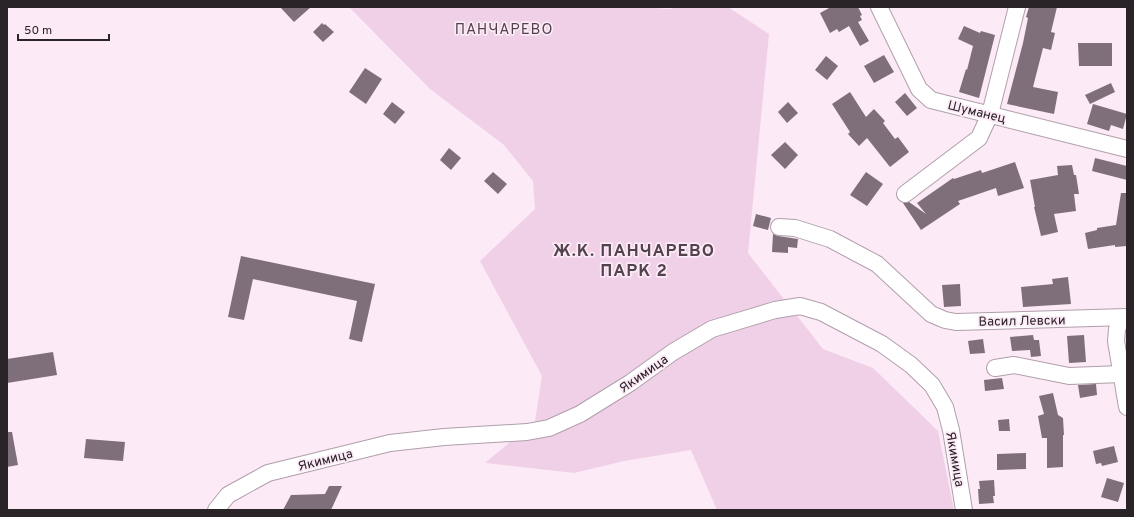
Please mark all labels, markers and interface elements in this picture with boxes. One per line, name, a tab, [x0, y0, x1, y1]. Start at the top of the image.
scale bar	[18, 16, 109, 42]
district label: ПАНЧАРЕВО	[455, 21, 553, 40]
text: 50 m	[24, 23, 52, 39]
street label: Шуманец	[946, 98, 1007, 128]
district label: Ж.К. ПАНЧАРЕВО ПАРК 2	[553, 241, 715, 283]
street label: Васил Левски	[978, 313, 1066, 331]
street label: Якимица	[617, 352, 672, 397]
street label: Якимица	[941, 430, 967, 488]
street label: Якимица	[296, 446, 355, 475]

